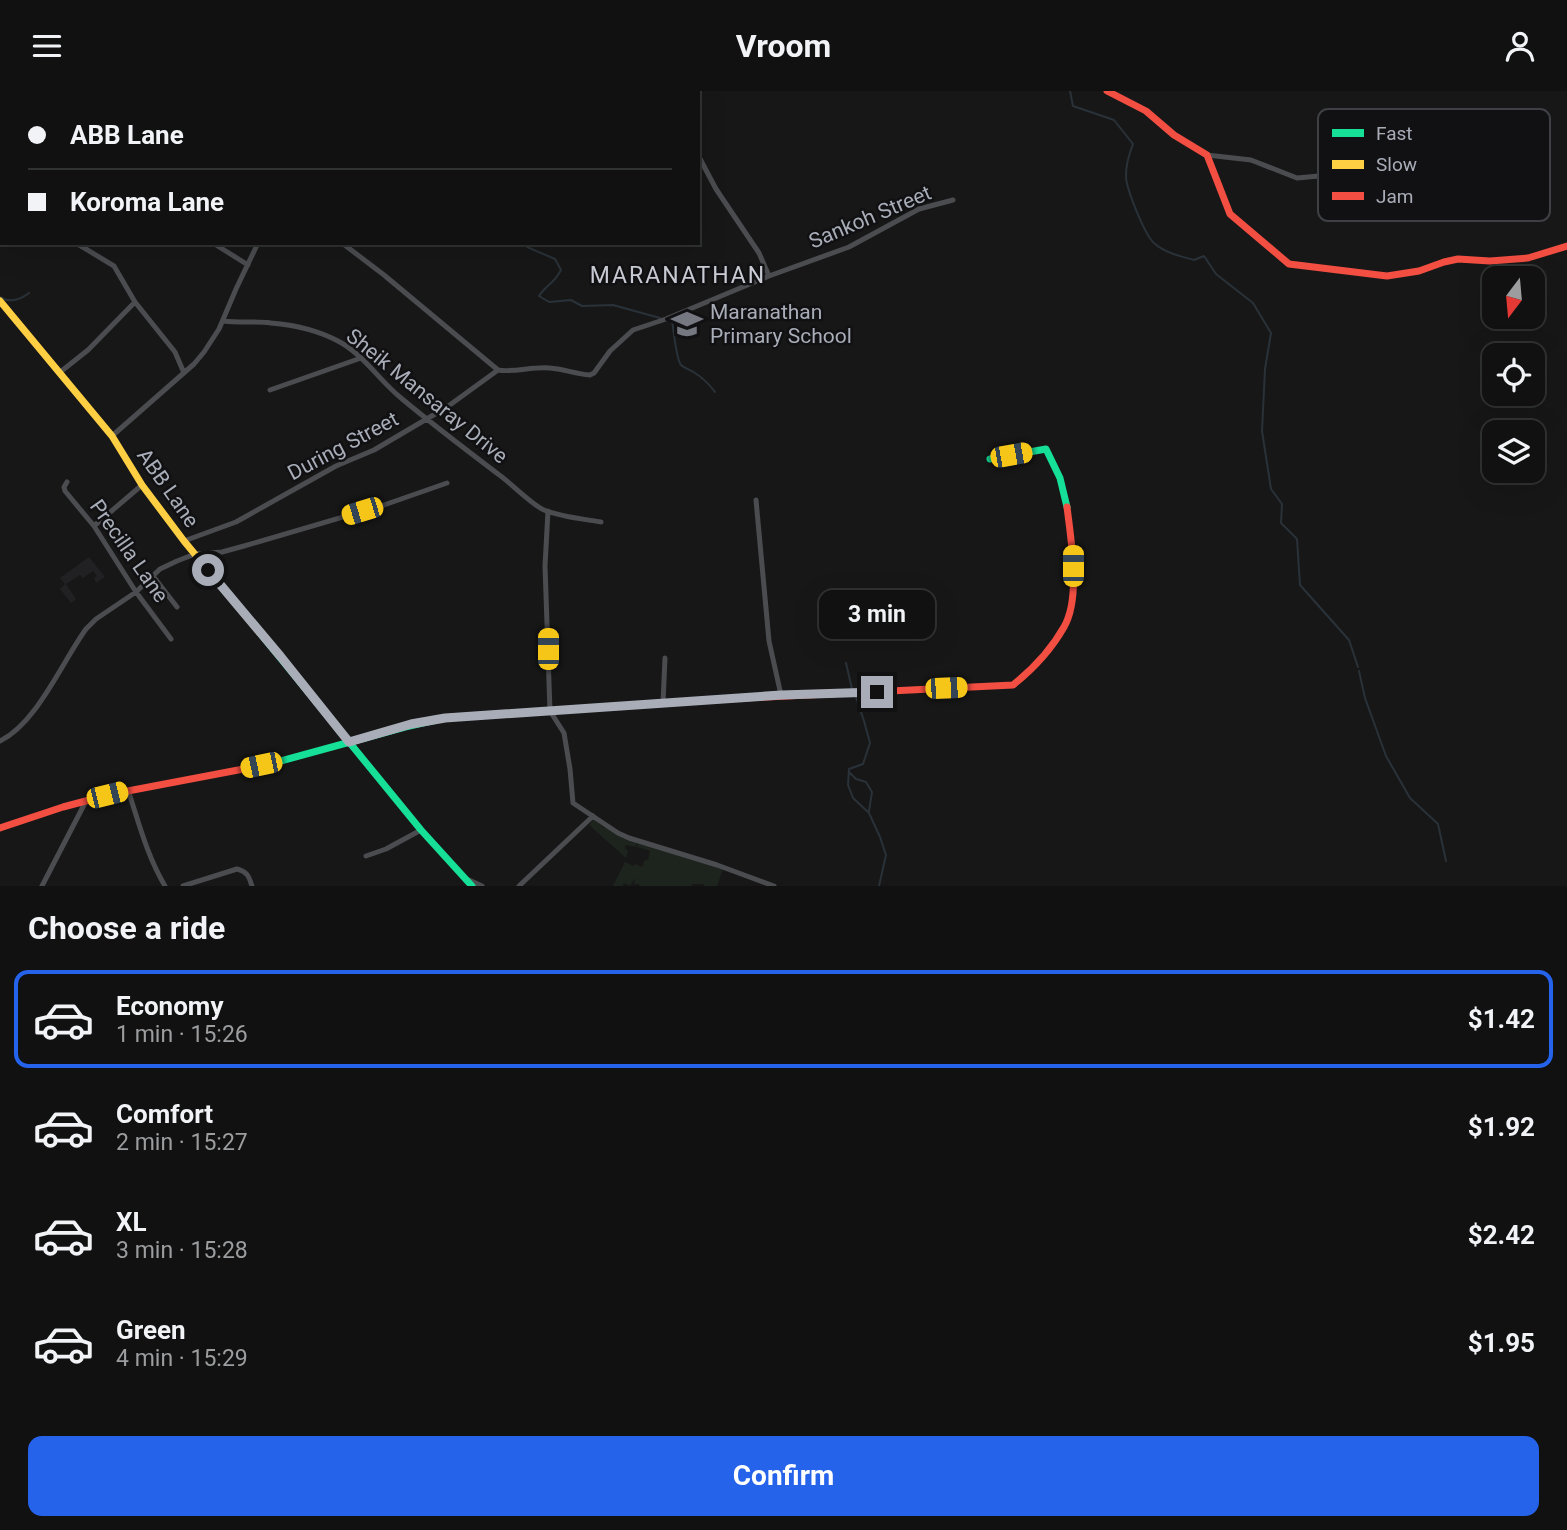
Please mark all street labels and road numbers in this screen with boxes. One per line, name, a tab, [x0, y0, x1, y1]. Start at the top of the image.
street label: Sankoh Street	[805, 180, 935, 254]
street label: Sheik Mansaray Drive	[342, 324, 512, 468]
street label: During Street	[284, 407, 402, 485]
street label: ABB Lane	[132, 444, 204, 532]
street label: Precilla Lane	[85, 495, 173, 607]

